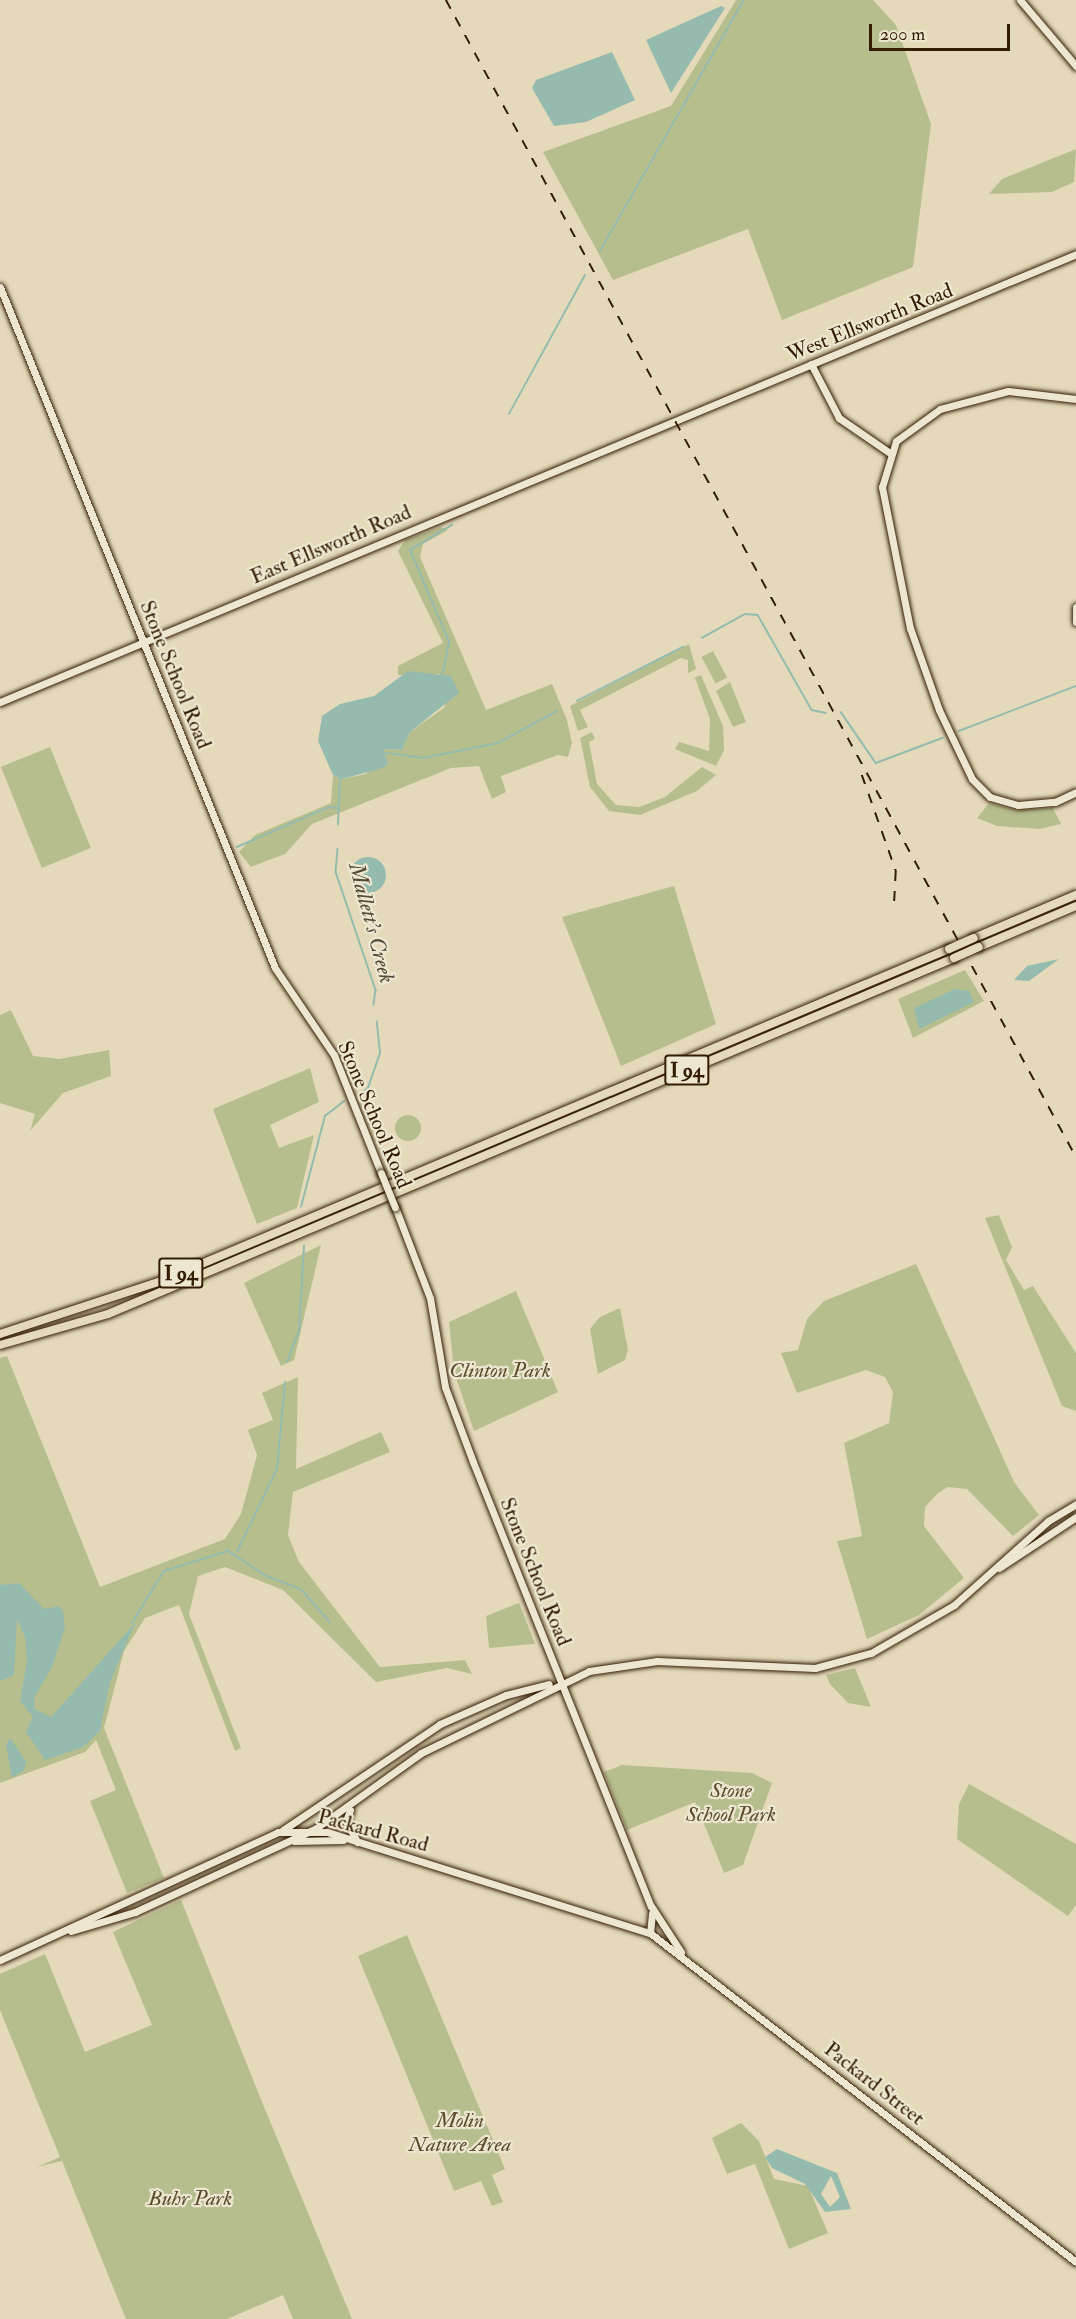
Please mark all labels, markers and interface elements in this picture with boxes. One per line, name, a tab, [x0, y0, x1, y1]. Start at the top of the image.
scale bar	[872, 12, 1013, 50]
text: 200 m	[880, 23, 925, 46]
street label: West Ellsworth Road	[783, 278, 957, 368]
street label: East Ellsworth Road	[247, 500, 415, 590]
street label: Stone School Road	[134, 597, 216, 753]
water label: Mallett's Creek	[342, 860, 400, 986]
street label: Stone School Road	[332, 1038, 416, 1192]
road number: I 94	[663, 1053, 711, 1087]
road number: I 94	[157, 1256, 205, 1290]
park label: Clinton Park	[449, 1358, 551, 1384]
street label: Stone School Road	[494, 1494, 576, 1650]
park label: Stone School Park	[686, 1778, 776, 1828]
street label: Packard Road	[315, 1804, 431, 1858]
street label: Packard Street	[819, 2037, 929, 2131]
park label: Molin Nature Area	[409, 2108, 511, 2158]
park label: Buhr Park	[148, 2186, 232, 2212]

